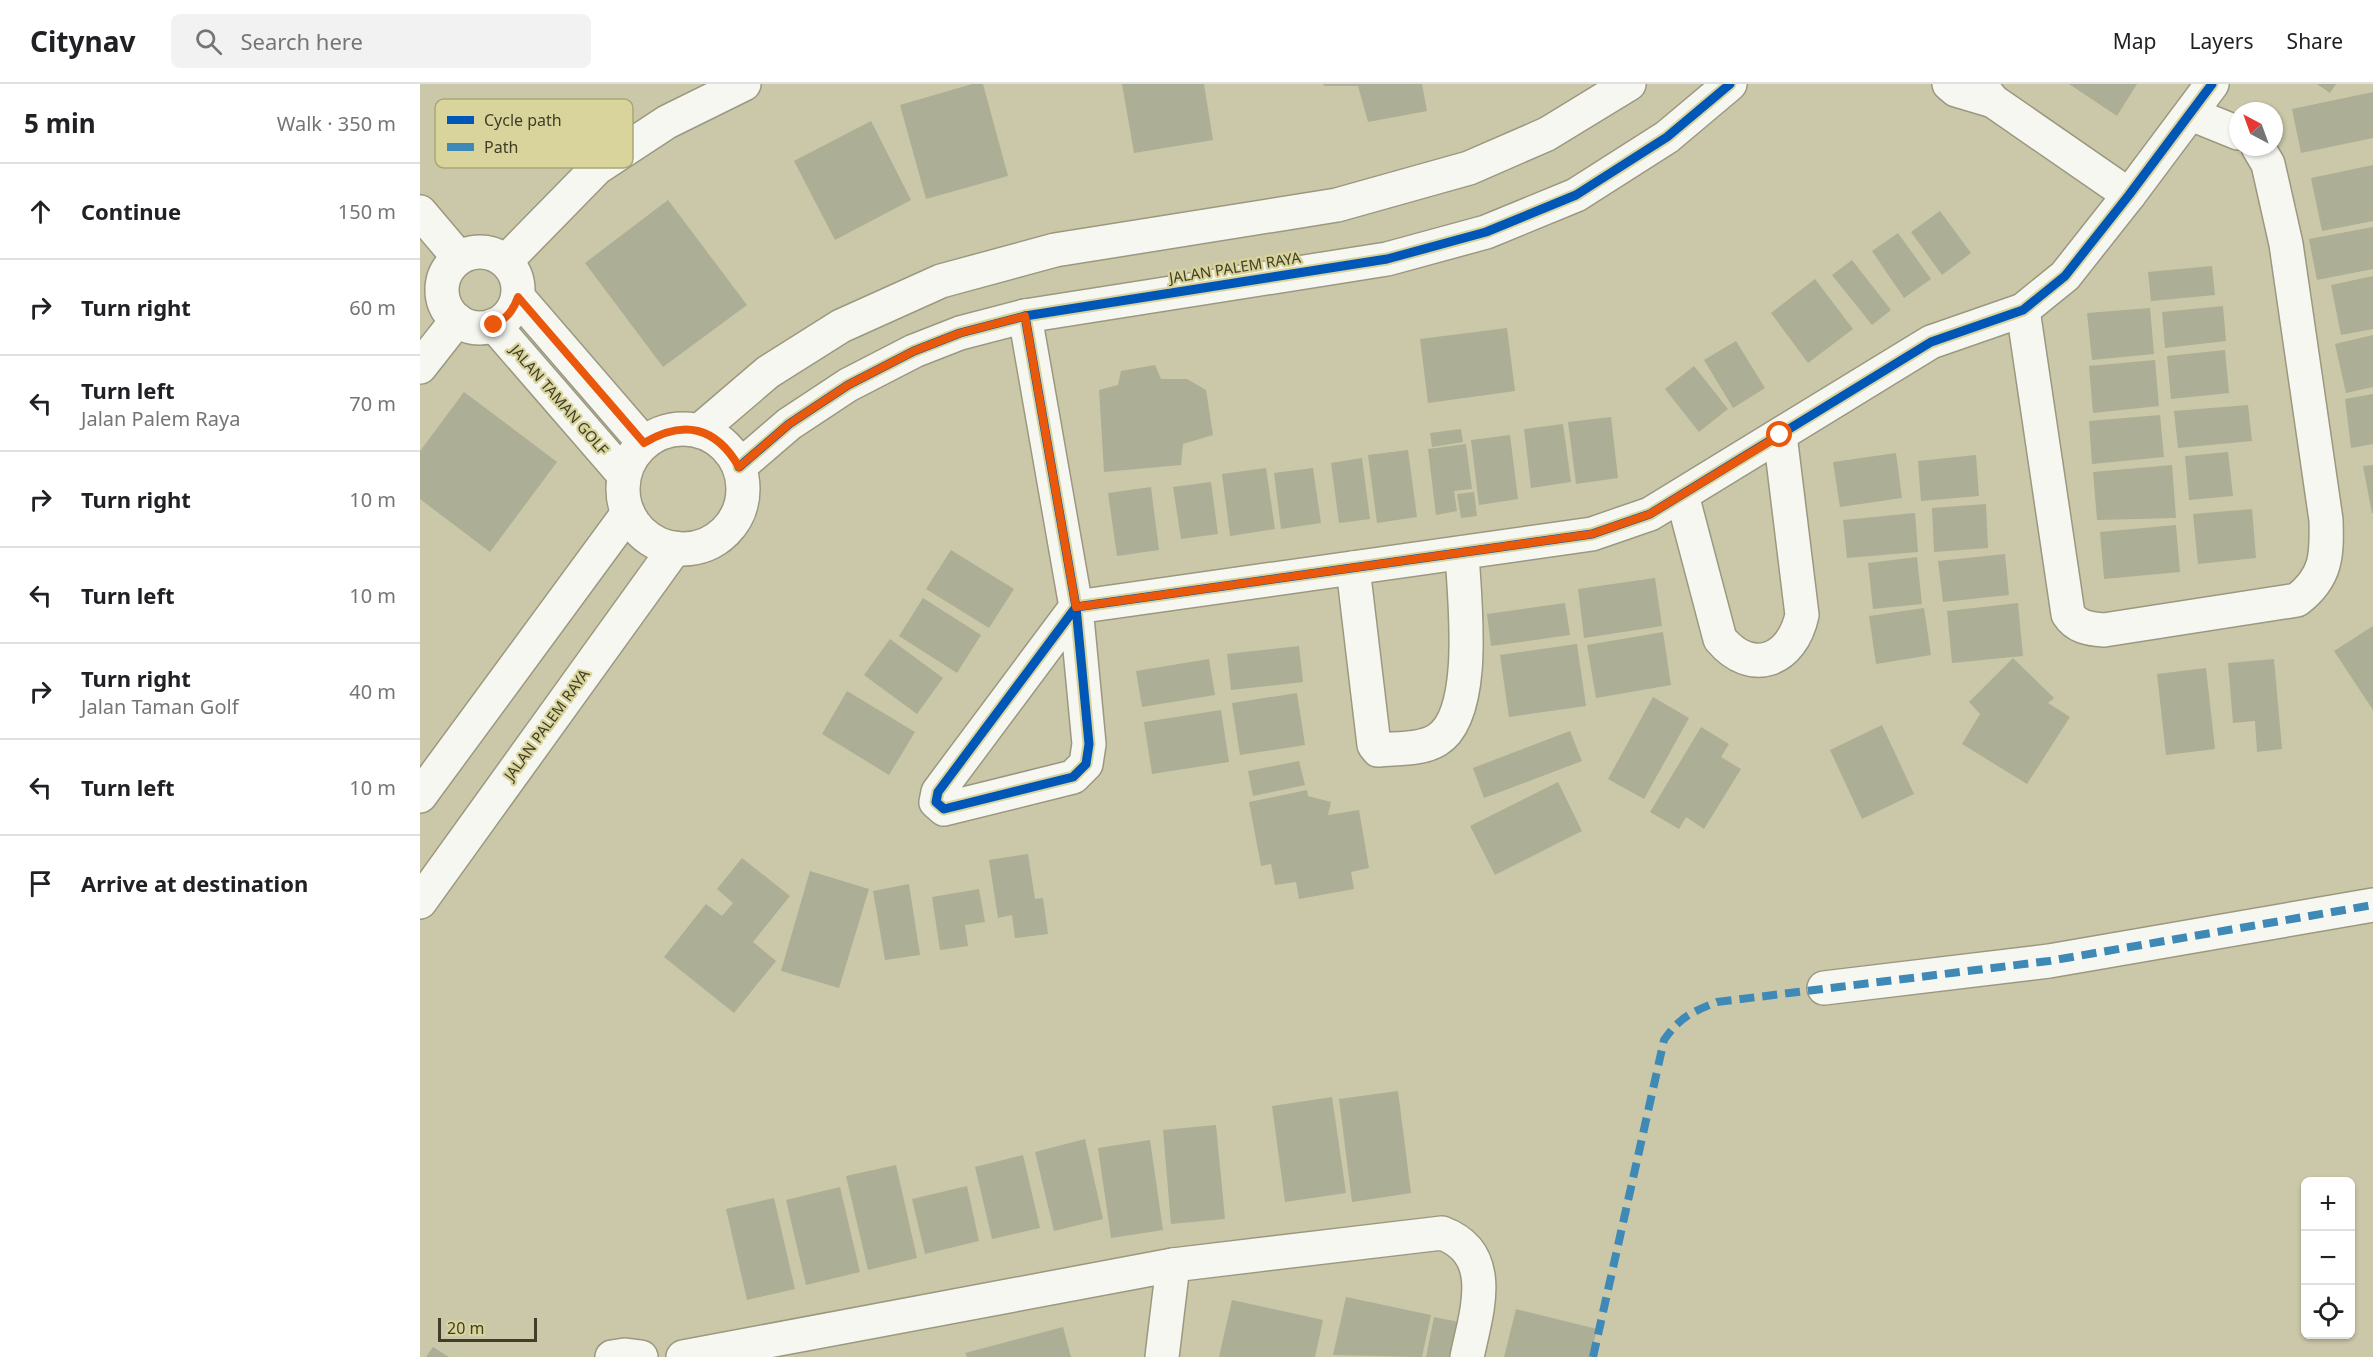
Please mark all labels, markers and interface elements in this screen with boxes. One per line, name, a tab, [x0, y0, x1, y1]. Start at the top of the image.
search box	[171, 14, 591, 68]
text: Citynav	[30, 22, 135, 60]
icon: search	[192, 25, 225, 58]
text: Search here	[240, 26, 363, 56]
text: Map	[2113, 27, 2157, 55]
text: Layers	[2190, 27, 2254, 55]
text: Share	[2287, 27, 2343, 55]
legend	[435, 99, 633, 168]
north arrow	[2229, 102, 2283, 156]
text: 5 min	[24, 105, 96, 141]
text: Cycle path	[484, 109, 562, 131]
text: Walk · 350 m	[277, 110, 396, 137]
text: Path	[484, 136, 518, 158]
icon: ahead	[24, 195, 57, 228]
text: Continue	[81, 196, 181, 226]
text: 150 m	[338, 198, 396, 225]
street label: JALAN PALEM RAYA	[1166, 247, 1303, 288]
icon: right	[24, 291, 57, 324]
text: Turn right	[81, 292, 191, 322]
text: 60 m	[349, 294, 396, 321]
route end	[480, 311, 506, 337]
street label: JALAN TAMAN GOLF	[505, 338, 613, 459]
text: Turn left	[81, 375, 175, 405]
icon: left	[24, 387, 57, 420]
text: 70 m	[349, 390, 396, 417]
text: Jalan Palem Raya	[81, 405, 240, 432]
route start	[1766, 421, 1792, 447]
icon: right	[24, 483, 57, 516]
text: Turn right	[81, 484, 191, 514]
text: 10 m	[349, 486, 396, 513]
icon: left	[24, 579, 57, 612]
text: Turn left	[81, 580, 175, 610]
text: 10 m	[349, 582, 396, 609]
text: Turn right	[81, 663, 191, 693]
street label: JALAN PALEM RAYA	[498, 664, 594, 786]
icon: right	[24, 675, 57, 708]
text: 40 m	[349, 678, 396, 705]
text: Jalan Taman Golf	[81, 693, 239, 720]
icon: left	[24, 771, 57, 804]
text: Turn left	[81, 772, 175, 802]
text: 10 m	[349, 774, 396, 801]
icon: arrive	[24, 867, 57, 900]
text: Arrive at destination	[81, 868, 308, 898]
map controls	[2301, 1177, 2355, 1339]
button: +	[2301, 1177, 2355, 1231]
button: −	[2301, 1231, 2355, 1285]
button: locate	[2301, 1285, 2355, 1339]
scale bar	[438, 1315, 537, 1342]
text: 20 m	[447, 1317, 484, 1339]

